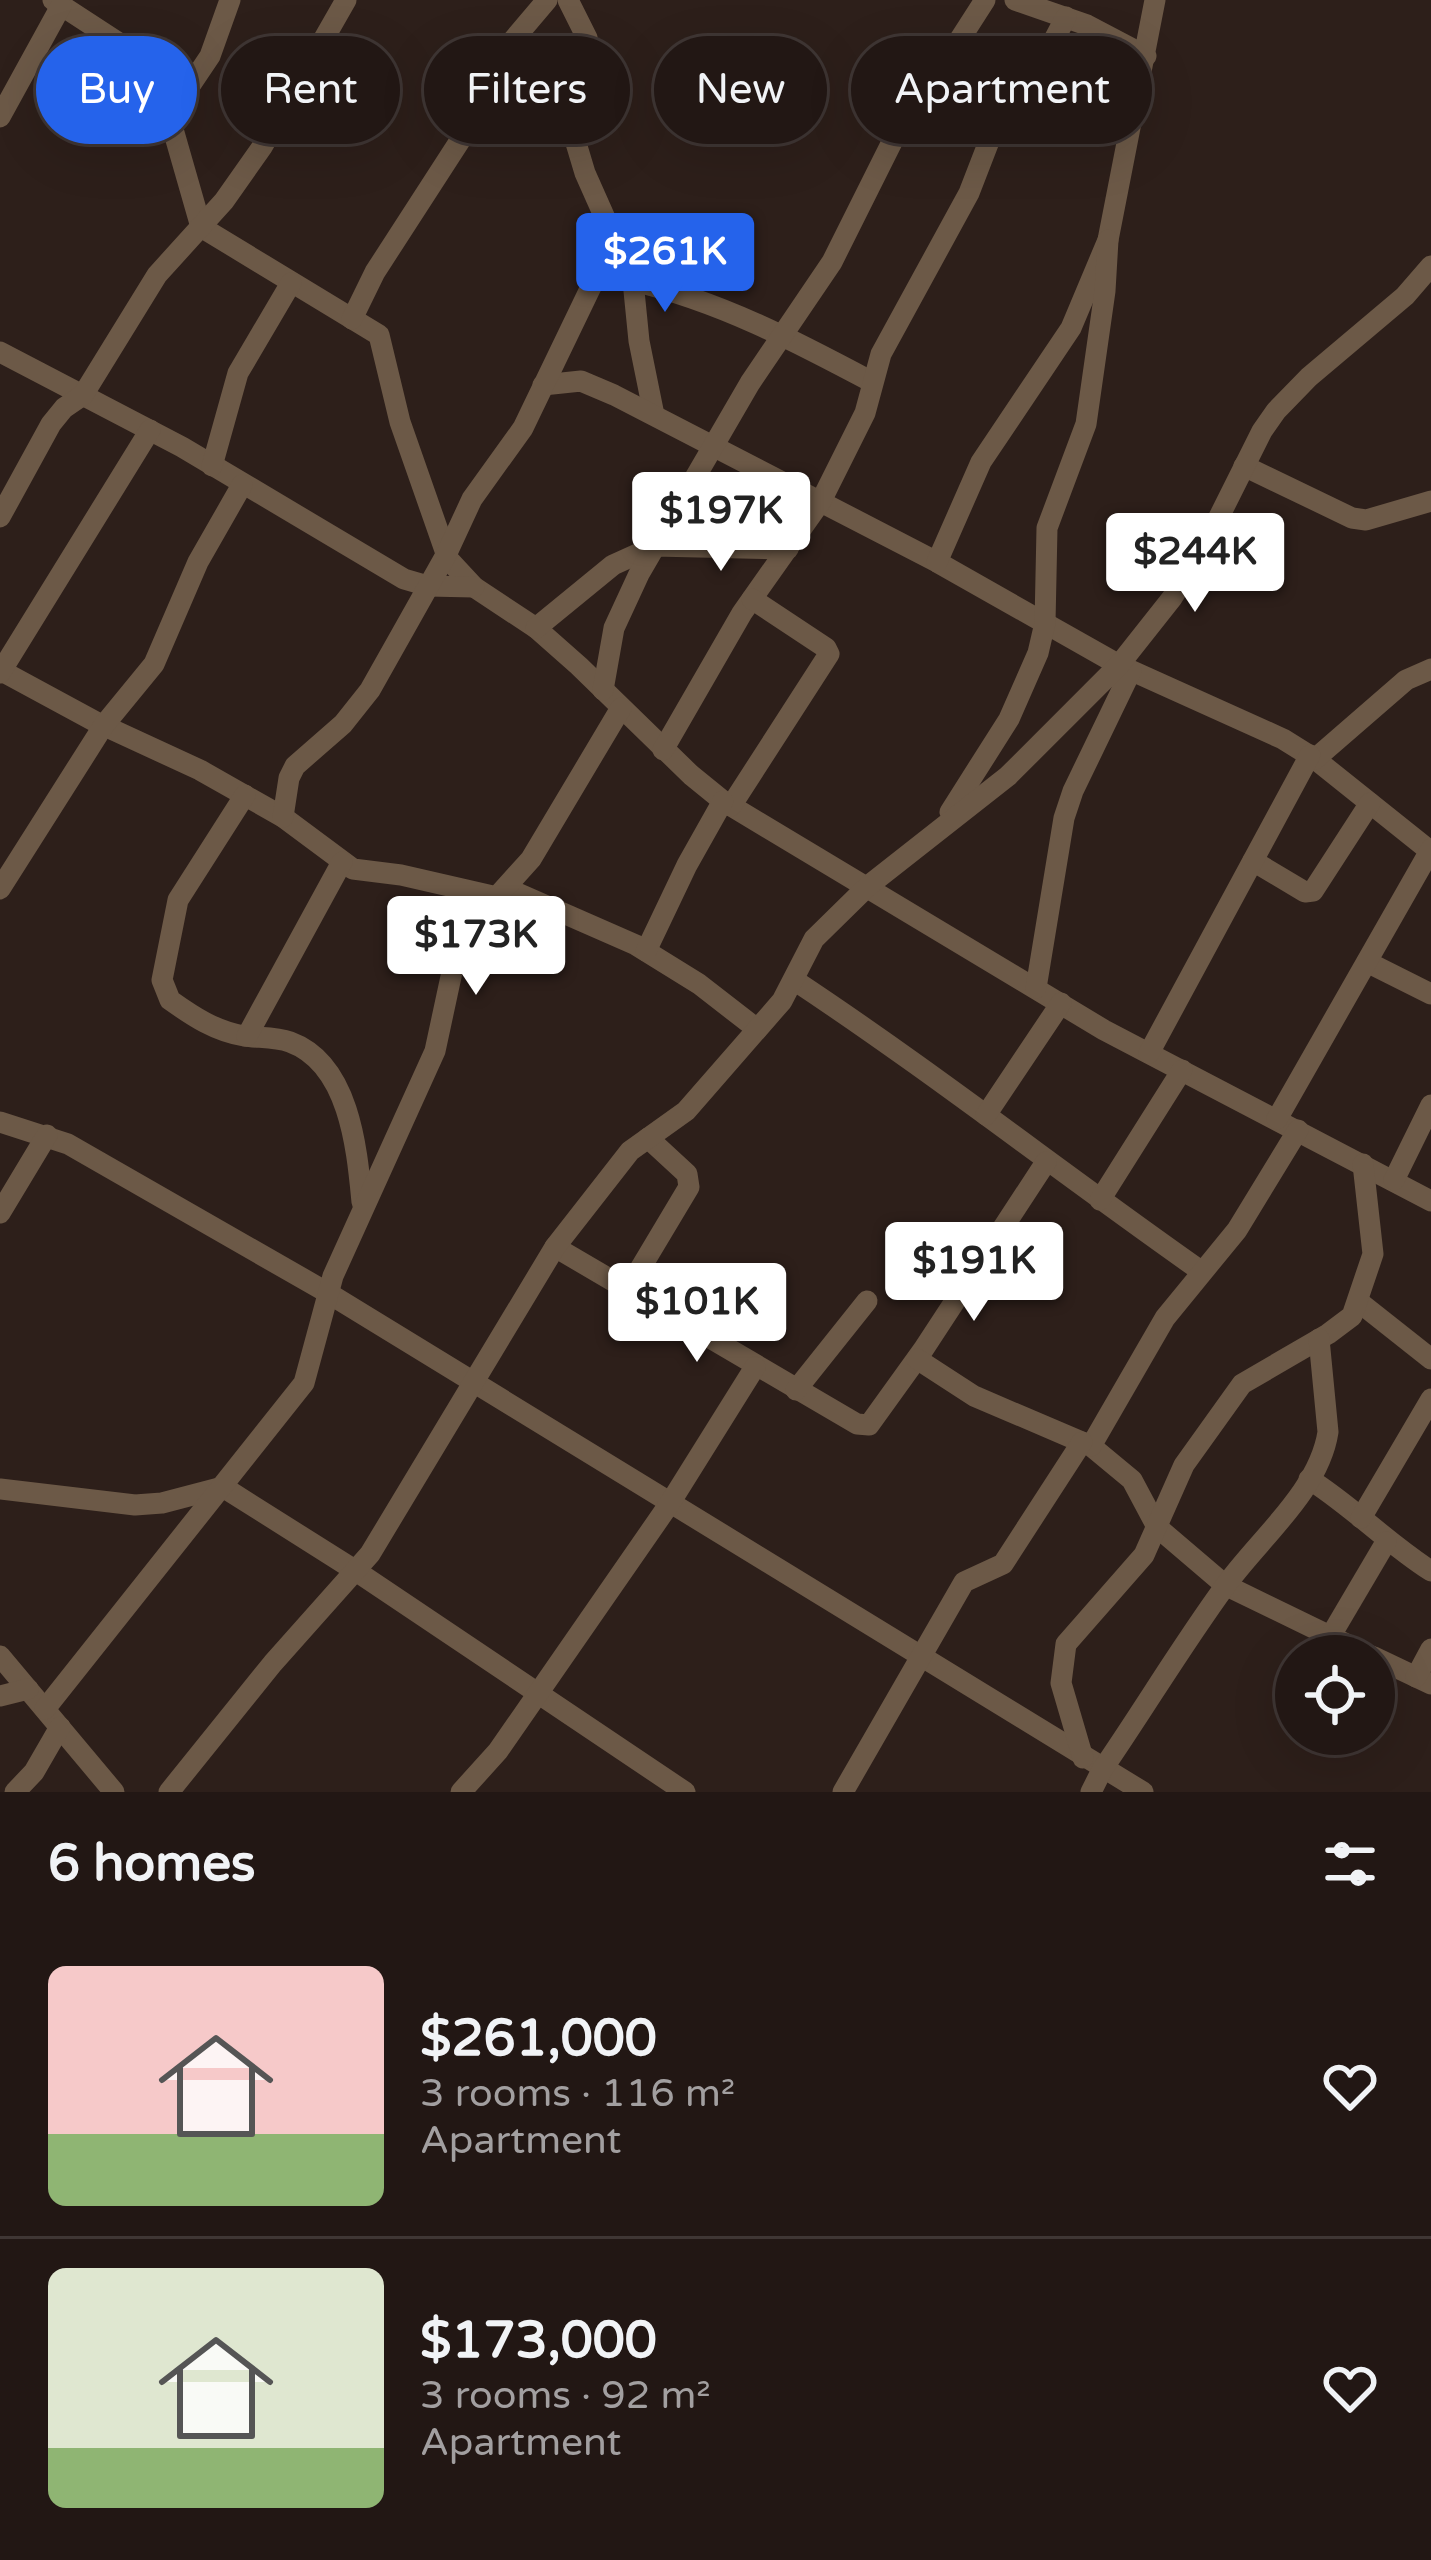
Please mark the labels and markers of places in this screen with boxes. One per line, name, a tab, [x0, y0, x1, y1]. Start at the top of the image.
pin: $261K	[581, 213, 749, 315]
pin: $197K	[637, 472, 805, 574]
pin: $244K	[1111, 513, 1279, 615]
pin: $173K	[392, 896, 560, 998]
pin: $191K	[890, 1222, 1058, 1324]
pin: $101K	[613, 1263, 781, 1365]

